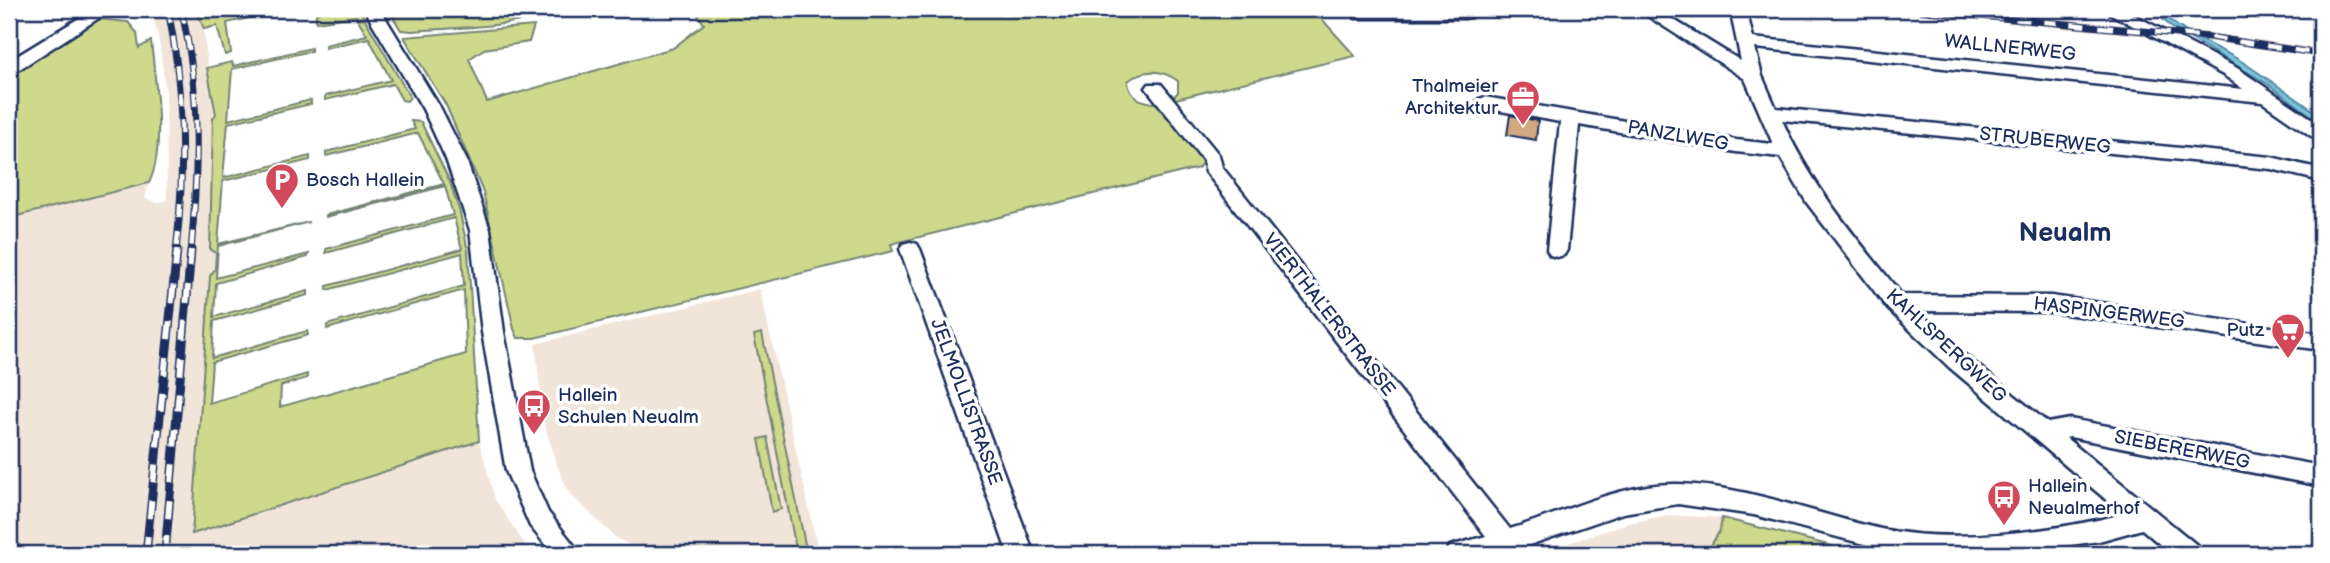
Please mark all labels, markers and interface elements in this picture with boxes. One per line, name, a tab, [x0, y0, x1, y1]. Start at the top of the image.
street label: WALLNERWEG	[1943, 30, 2077, 66]
place label: Thalmeier Architektur	[1405, 75, 1499, 120]
office icon: Thalmeier Architektur	[1504, 78, 1542, 127]
street label: PANZLWEG	[1626, 116, 1730, 156]
street label: STRUBERWEG	[1978, 123, 2112, 159]
parking icon: Bosch Hallein	[263, 161, 301, 210]
place label: Bosch Hallein	[306, 169, 424, 192]
district label: Neualm	[2019, 218, 2111, 249]
street label: VIERTHALERSTRASSE	[1258, 229, 1400, 401]
street label: KAHLSPERGWEG	[1881, 284, 2011, 408]
street label: HASPINGERWEG	[2032, 292, 2186, 334]
supermarket icon: Putz	[2269, 311, 2307, 360]
street label: JELMOLLISTRASSE	[925, 316, 1007, 488]
place label: Putz	[2227, 319, 2265, 342]
place label: Hallein Schulen Neualm	[558, 384, 699, 429]
bus stop icon: Hallein Schulen Neualm	[515, 387, 553, 436]
street label: SIEBERERWEG	[2112, 426, 2252, 474]
place label: Hallein Neualmerhof	[2028, 475, 2140, 520]
bus stop icon: Hallein Neualmerhof	[1985, 478, 2023, 527]

